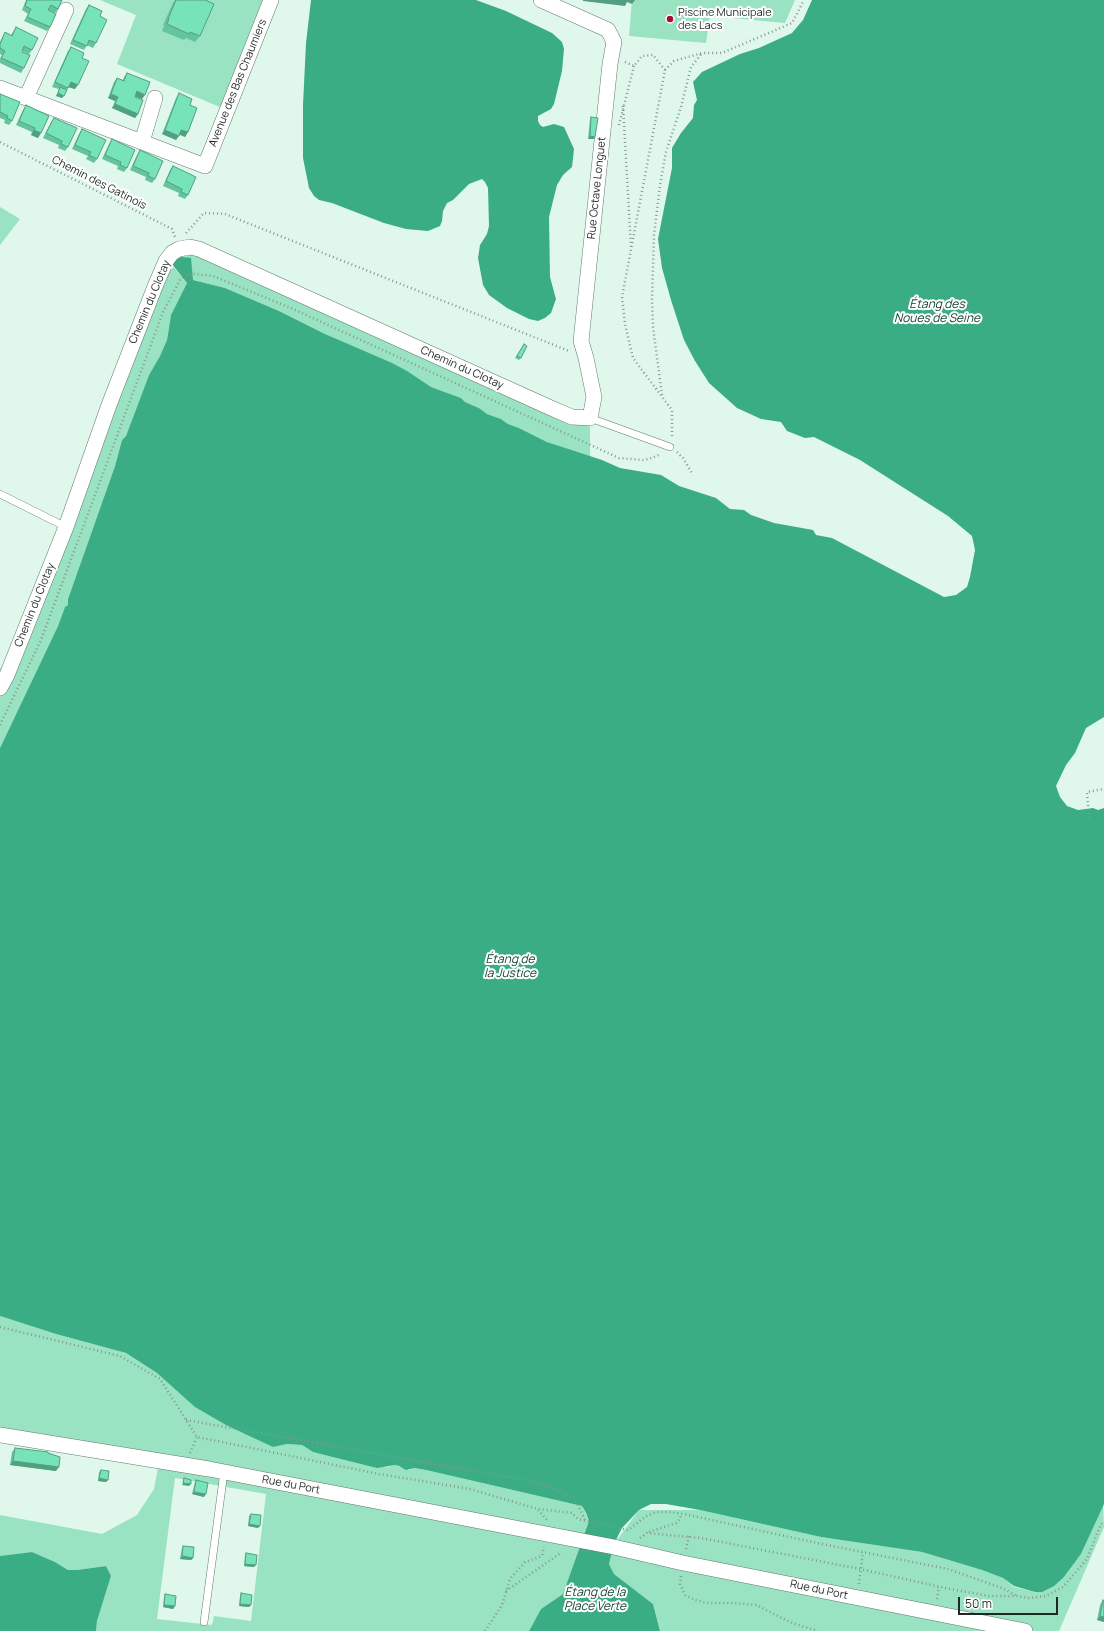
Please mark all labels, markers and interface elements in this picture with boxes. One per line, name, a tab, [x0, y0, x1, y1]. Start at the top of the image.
place label: Piscine Municipale des Lacs	[678, 6, 772, 32]
marker: Piscine Municipale des Lacs	[665, 14, 675, 24]
street label: Avenue des Bas Chaumiers	[206, 17, 270, 149]
street label: Rue Octave Longuet	[585, 136, 609, 240]
street label: Chemin des Gatinois	[49, 153, 149, 213]
street label: Chemin du Clotay	[126, 258, 174, 346]
water label: Étang des Noues de Seine	[894, 298, 980, 326]
street label: Chemin du Clotay	[418, 344, 506, 392]
street label: Chemin du Clotay	[12, 561, 58, 649]
water label: Étang de la Justice	[484, 953, 536, 981]
street label: Rue du Port	[261, 1473, 321, 1497]
street label: Rue du Port	[789, 1577, 849, 1603]
water label: Étang de la Place Verte	[564, 1586, 626, 1614]
scale bar	[960, 1589, 1060, 1615]
text: 50 m	[965, 1595, 992, 1612]

